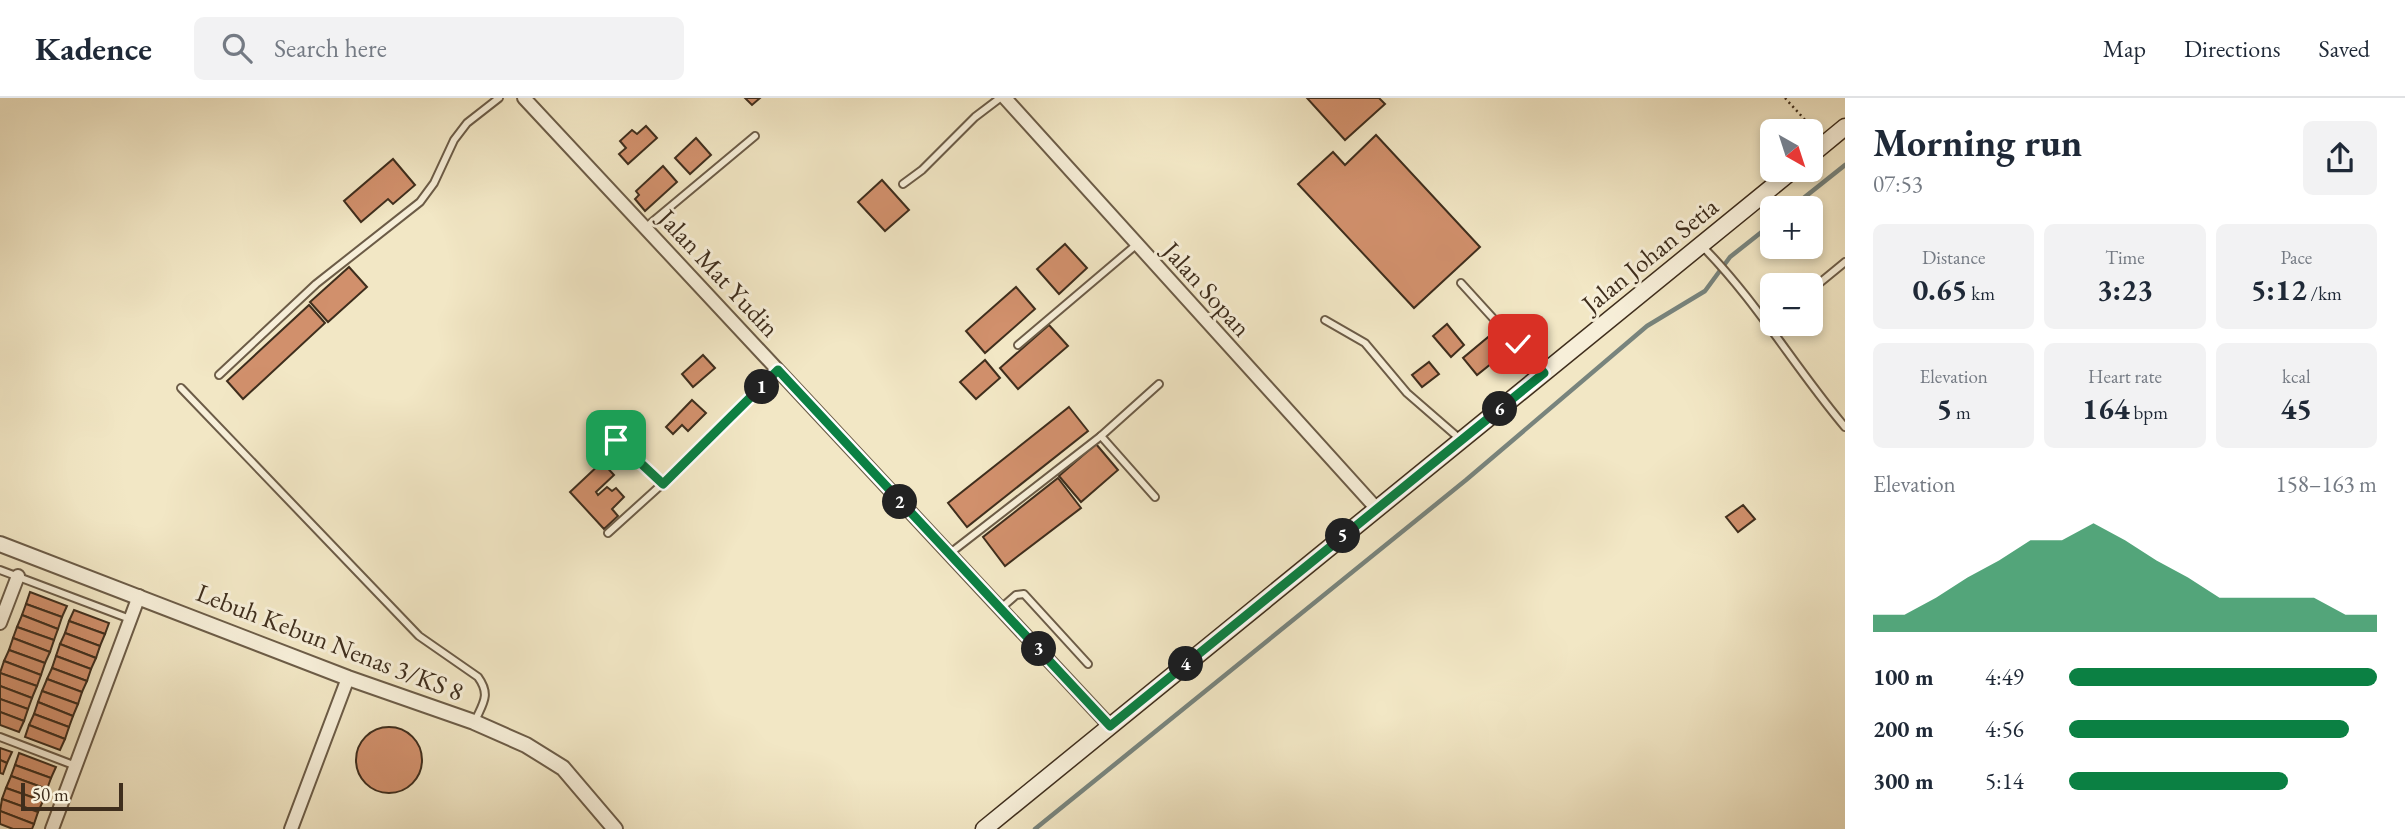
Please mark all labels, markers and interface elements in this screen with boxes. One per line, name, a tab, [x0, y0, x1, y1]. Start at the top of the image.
search box	[194, 17, 684, 80]
text: Kadence	[35, 27, 152, 70]
icon: search	[218, 29, 256, 67]
text: Search here	[274, 31, 387, 65]
text: Map	[2103, 33, 2146, 64]
text: Directions	[2184, 33, 2281, 64]
text: Saved	[2319, 33, 2370, 64]
text: Morning run	[1873, 118, 2082, 167]
north arrow	[1760, 119, 1824, 182]
map controls	[1760, 119, 1823, 336]
button: share	[2303, 121, 2377, 195]
text: 07:53	[1873, 169, 1923, 199]
street label: Jalan Johan Setia	[1573, 189, 1726, 322]
button: +	[1760, 196, 1823, 259]
street label: Jalan Mat Yudin	[649, 200, 787, 345]
street label: Jalan Sopan	[1154, 233, 1259, 344]
text: Distance	[1922, 245, 1985, 270]
text: Time	[2105, 245, 2145, 270]
text: Pace	[2280, 245, 2312, 270]
text: 0.65	[1912, 270, 1967, 309]
text: 3:23	[2097, 270, 2153, 309]
text: 5:12	[2251, 270, 2307, 309]
button: −	[1760, 273, 1823, 336]
text: km	[1967, 281, 1995, 306]
text: /km	[2307, 281, 2342, 306]
pin	[1488, 314, 1548, 374]
icon: check	[1499, 325, 1537, 363]
text: Elevation	[1919, 364, 1988, 389]
text: Heart rate	[2088, 364, 2162, 389]
text: kcal	[2282, 364, 2311, 389]
pin: 1	[744, 370, 780, 404]
text: 1	[756, 374, 767, 399]
text: 5	[1936, 389, 1952, 428]
text: 164	[2082, 389, 2130, 428]
text: 45	[2280, 389, 2312, 428]
pin: 6	[1482, 392, 1518, 426]
text: 6	[1494, 396, 1505, 421]
text: m	[1952, 400, 1971, 425]
text: bpm	[2130, 400, 2168, 425]
pin	[586, 410, 646, 470]
icon: arrive	[597, 421, 635, 459]
text: Elevation	[1873, 469, 1956, 499]
text: 158–163 m	[2276, 469, 2377, 499]
pin: 2	[883, 484, 918, 520]
text: 2	[894, 489, 905, 514]
pin: 5	[1326, 518, 1360, 554]
text: 5	[1337, 523, 1348, 548]
street label: Lebuh Kebun Nenas 3/KS 8	[192, 575, 468, 709]
pin: 3	[1021, 632, 1056, 666]
text: 3	[1033, 636, 1044, 661]
pin: 4	[1168, 646, 1204, 682]
text: 4	[1180, 651, 1191, 676]
text: 100 m	[1873, 662, 1934, 692]
text: 4:49	[1985, 662, 2024, 692]
text: 200 m	[1873, 714, 1934, 744]
text: 4:56	[1985, 714, 2024, 744]
text: 300 m	[1873, 766, 1934, 796]
text: 5:14	[1985, 766, 2024, 796]
scale bar	[21, 780, 122, 812]
text: 50 m	[32, 782, 69, 807]

